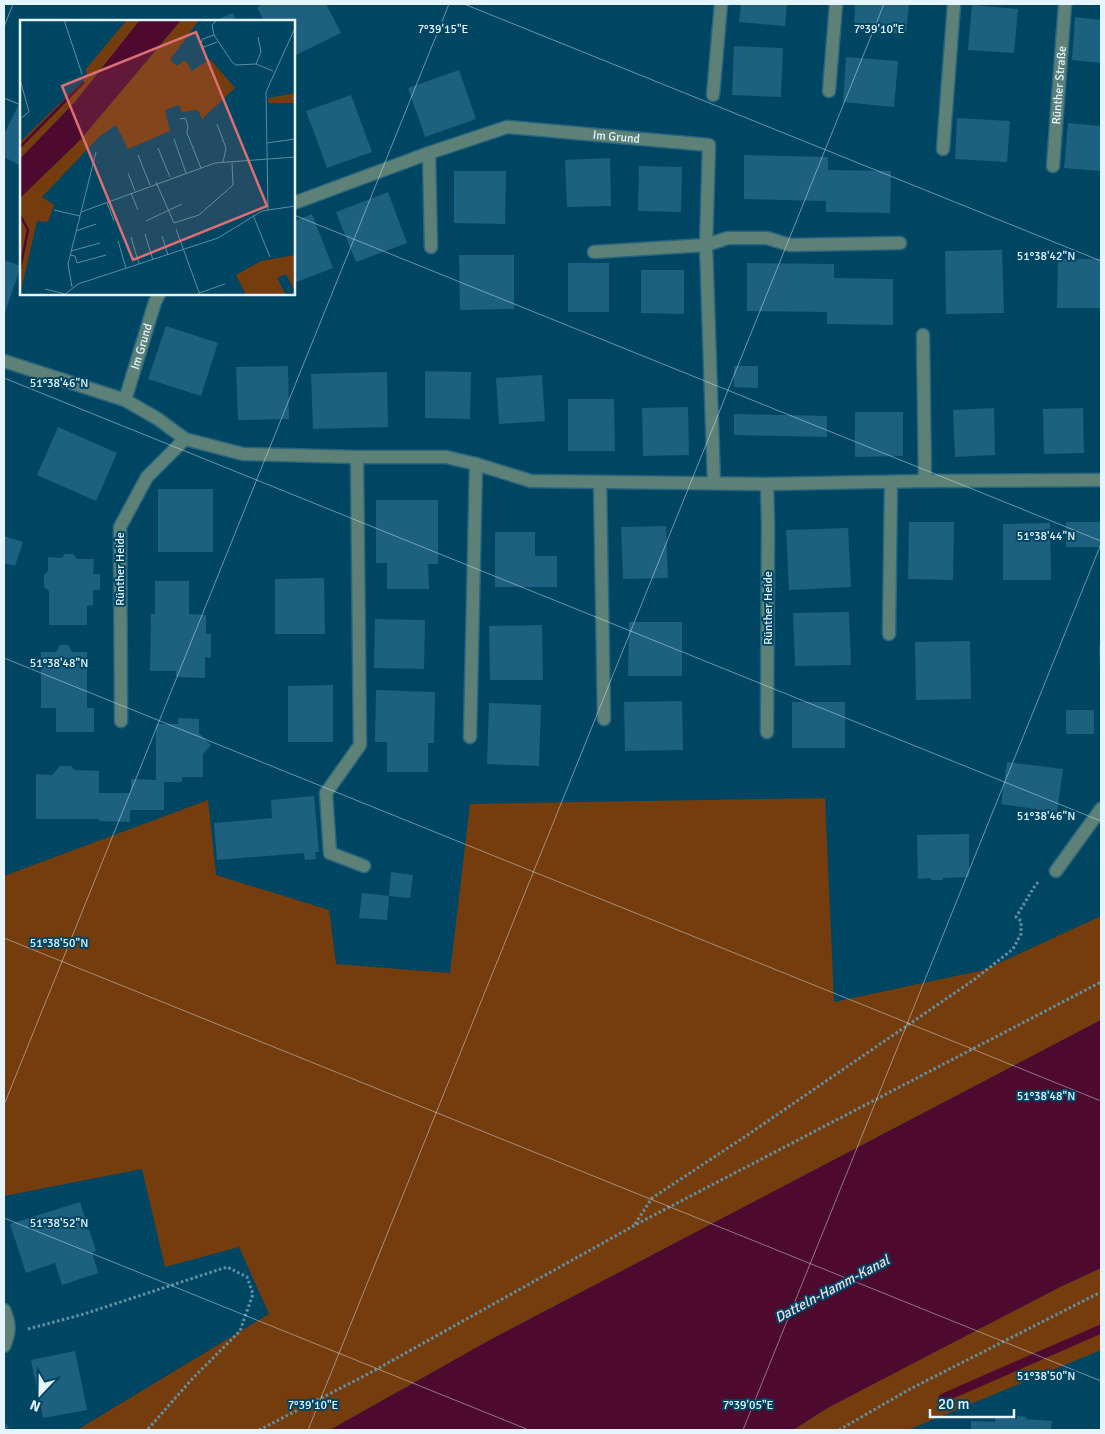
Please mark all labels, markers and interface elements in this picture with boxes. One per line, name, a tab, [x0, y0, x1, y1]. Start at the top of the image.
inset map	[20, 20, 295, 295]
text: 7°39'15"E	[418, 22, 469, 37]
text: 7°39'10"E	[854, 22, 905, 37]
street label: Rünther Straße	[1049, 45, 1069, 125]
street label: Im Grund	[592, 127, 641, 146]
text: 51°38'42"N	[1017, 249, 1075, 264]
street label: Im Grund	[127, 322, 155, 371]
text: 51°38'46"N	[30, 376, 88, 391]
text: 51°38'44"N	[1017, 529, 1075, 544]
street label: Rünther Heide	[113, 532, 128, 606]
street label: Rünther Heide	[761, 571, 776, 645]
text: 51°38'48"N	[30, 656, 88, 671]
text: 51°38'46"N	[1017, 809, 1075, 824]
text: 51°38'50"N	[30, 936, 88, 951]
text: 51°38'48"N	[1017, 1089, 1075, 1104]
text: 51°38'52"N	[30, 1216, 88, 1231]
water label: Datteln-Hamm-Kanal	[772, 1251, 893, 1326]
north arrow	[15, 1369, 65, 1419]
text: 51°38'50"N	[1017, 1369, 1075, 1384]
scale bar	[930, 1386, 1014, 1418]
text: 20 m	[938, 1395, 969, 1413]
text: N	[28, 1396, 43, 1415]
text: 7°39'10"E	[288, 1398, 339, 1413]
text: 7°39'05"E	[723, 1398, 774, 1413]

